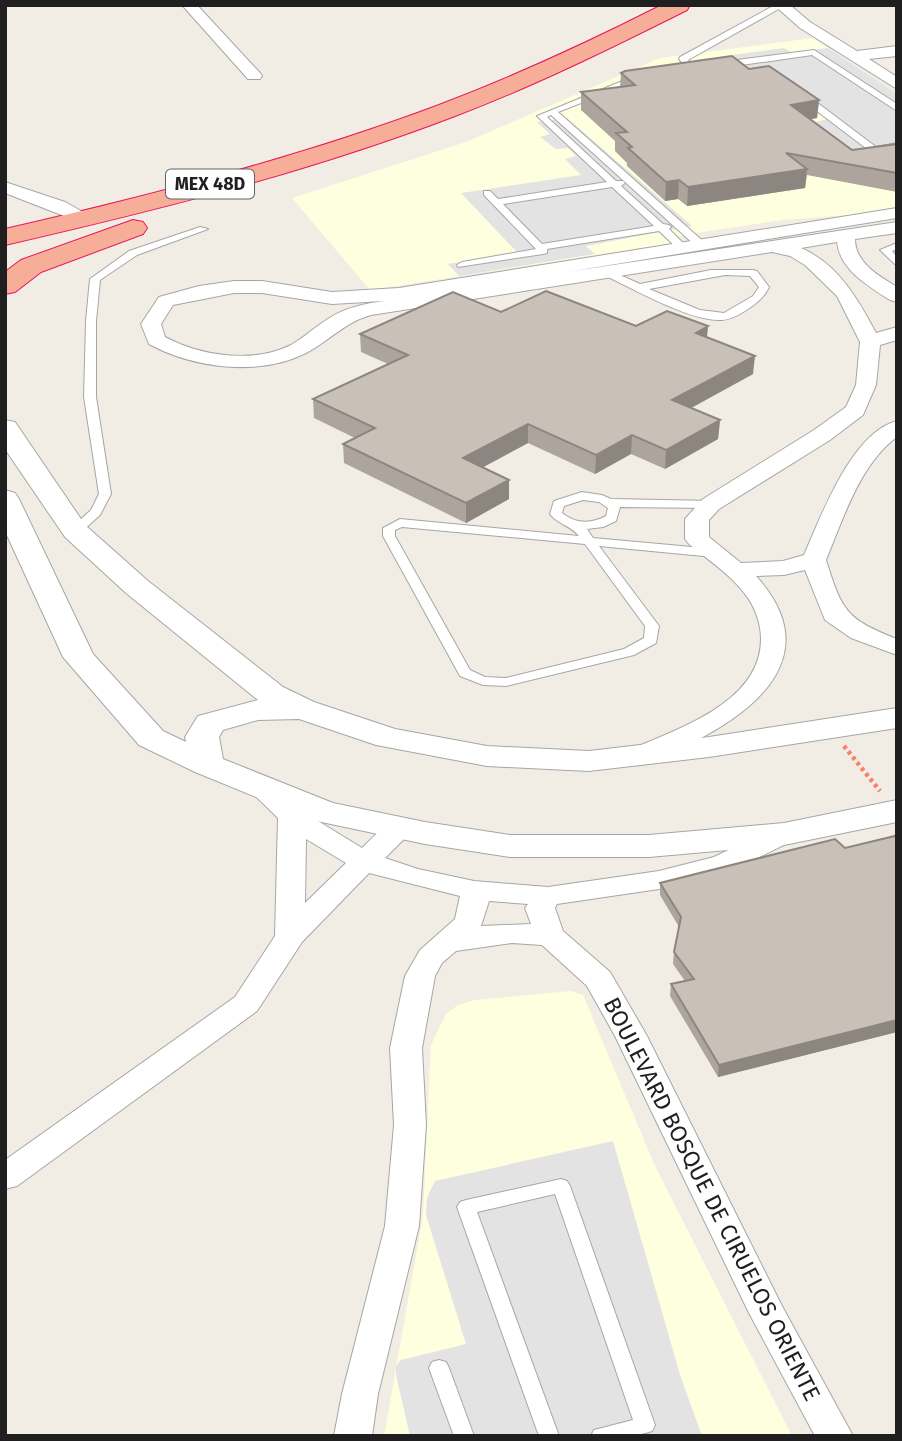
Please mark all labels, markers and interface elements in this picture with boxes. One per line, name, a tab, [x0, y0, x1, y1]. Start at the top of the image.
road number: MEX 48D	[166, 169, 254, 198]
street label: BOULEVARD BOSQUE DE CIRUELOS ORIENTE	[598, 992, 826, 1406]

